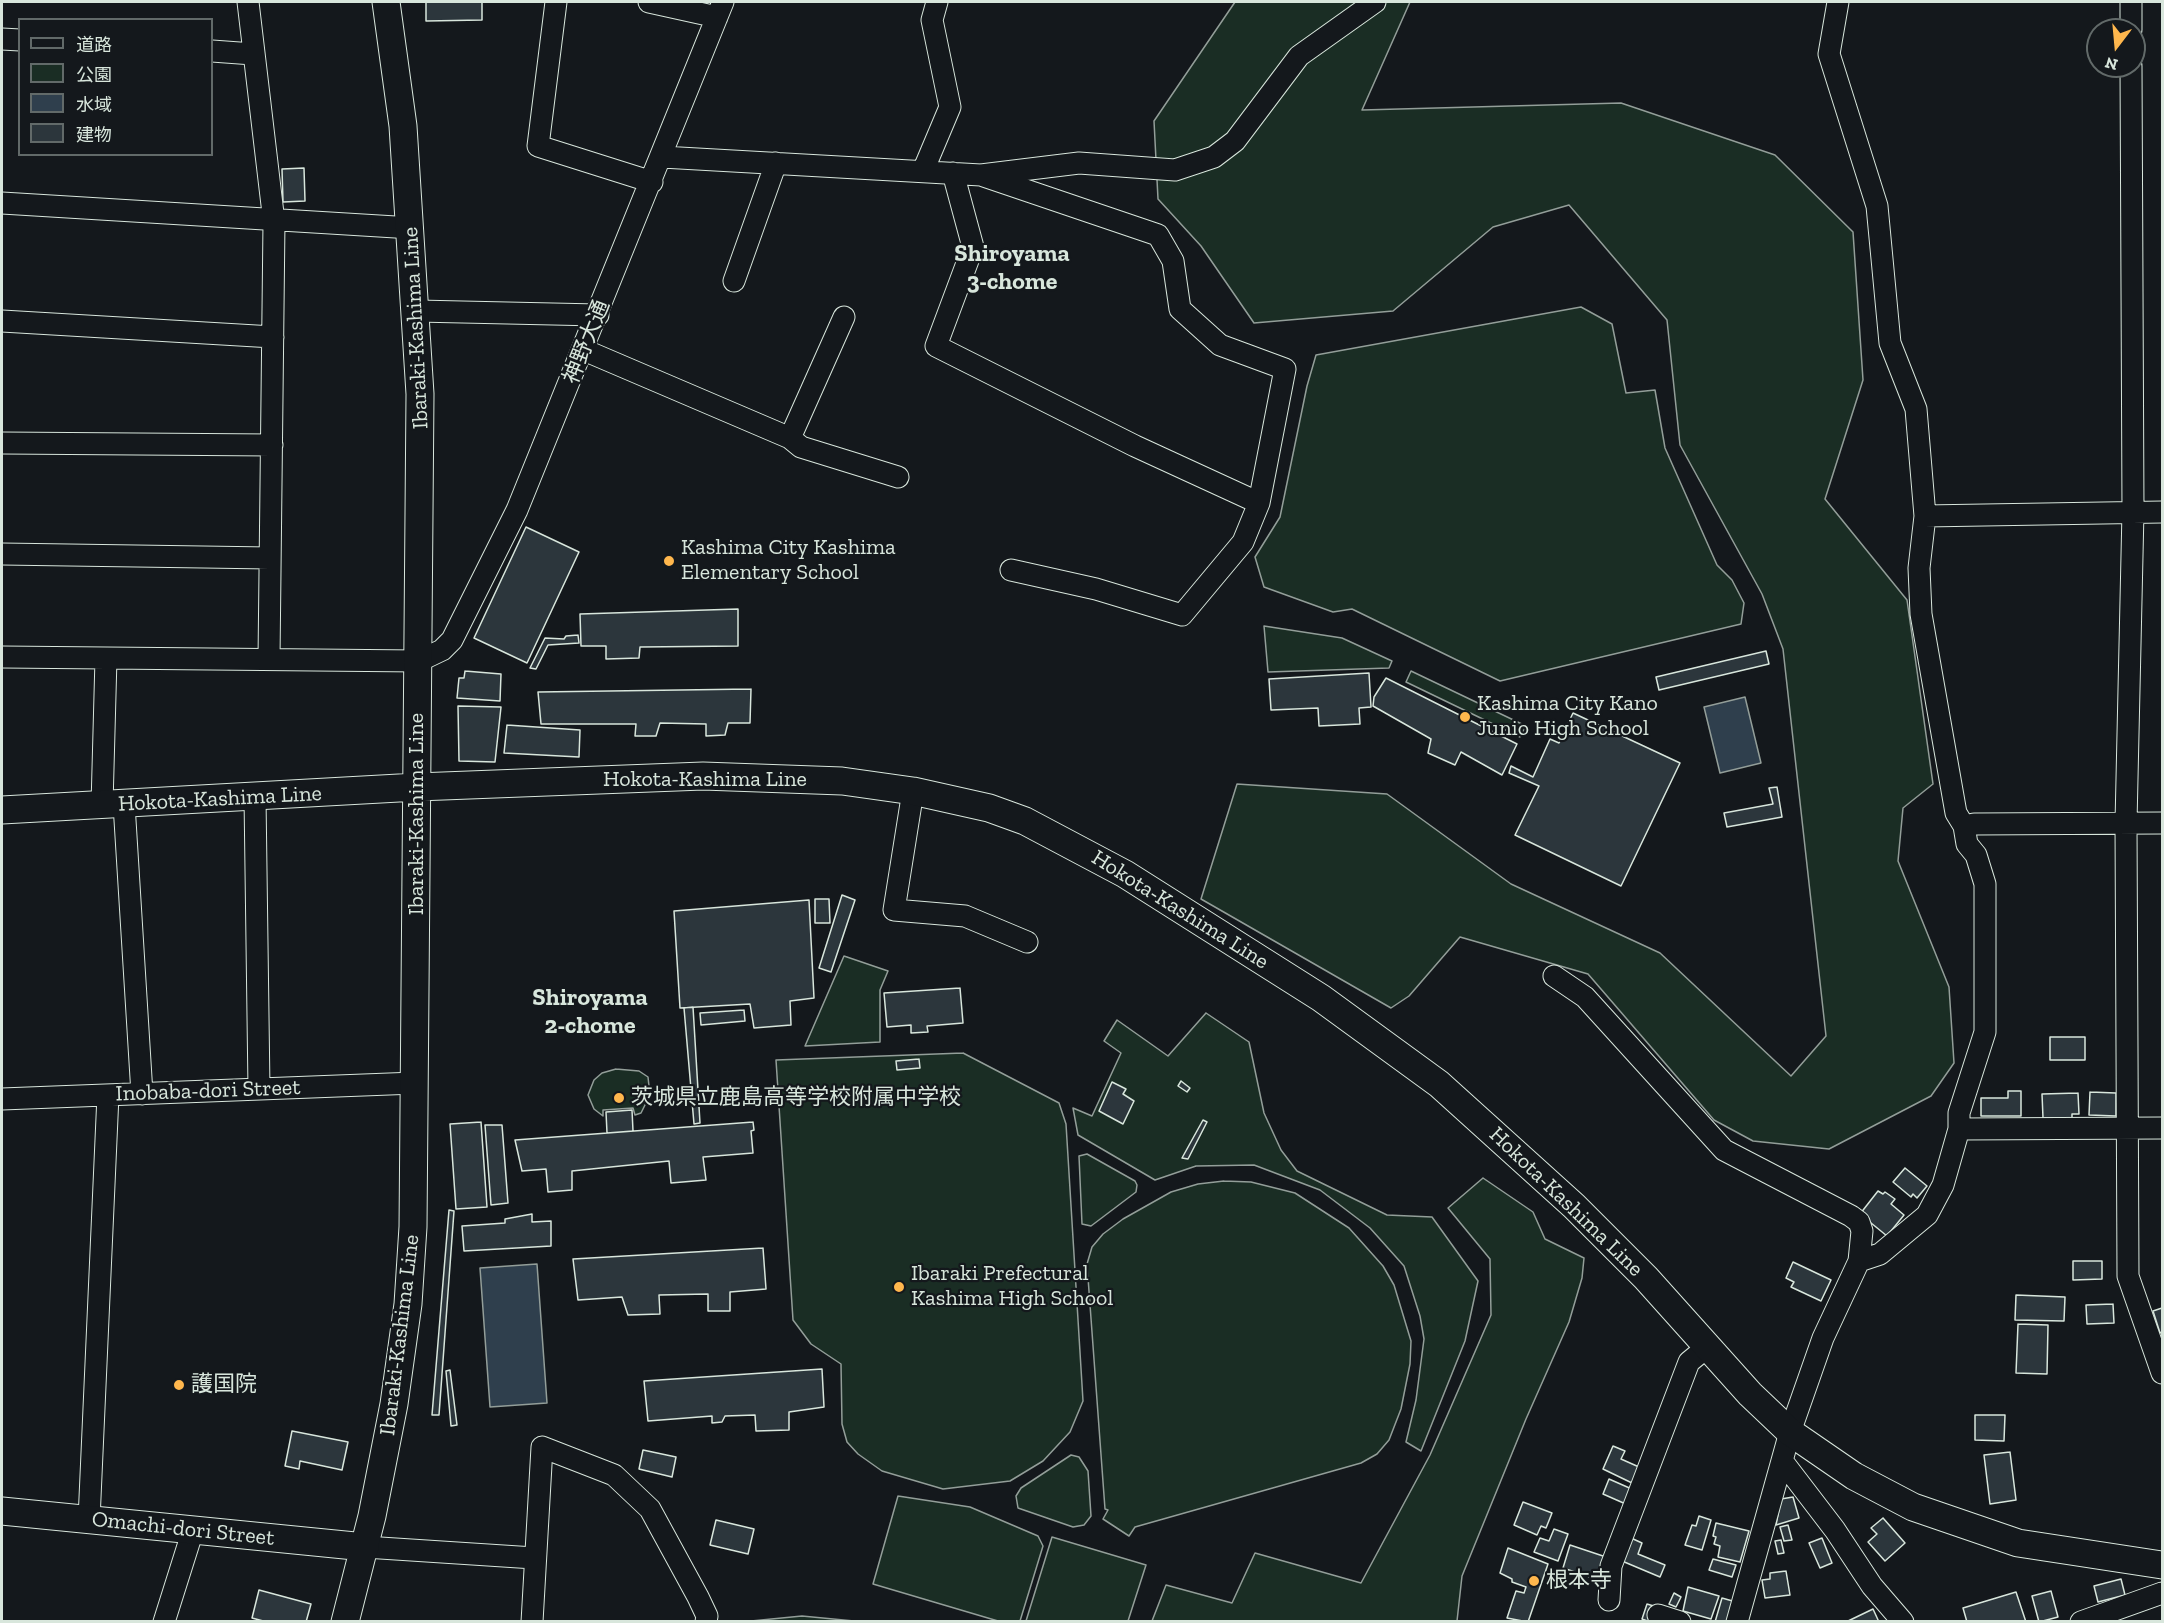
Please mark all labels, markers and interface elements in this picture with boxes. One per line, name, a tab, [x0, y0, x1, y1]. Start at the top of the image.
legend	[18, 18, 213, 156]
north arrow	[2086, 18, 2146, 78]
text: 道路	[76, 34, 112, 56]
text: N	[2103, 53, 2120, 75]
text: 公園	[76, 64, 112, 86]
text: 水域	[76, 94, 112, 116]
text: 建物	[76, 124, 112, 146]
street label: Ibaraki-Kashima Line	[398, 226, 434, 430]
district label: Shiroyama 3-chome	[954, 240, 1070, 296]
street label: 神野大通	[558, 296, 616, 388]
place label: Kashima City Kashima Elementary School	[681, 535, 896, 586]
marker: Kashima City Kashima Elementary School	[662, 554, 676, 568]
place label: Kashima City Kano Junio High School	[1477, 691, 1658, 742]
marker: Kashima City Kano Junio High School	[1458, 710, 1472, 724]
street label: Ibaraki-Kashima Line	[404, 713, 430, 915]
street label: Hokota-Kashima Line	[603, 767, 807, 793]
street label: Hokota-Kashima Line	[117, 780, 323, 818]
street label: Hokota-Kashima Line	[1087, 845, 1273, 975]
district label: Shiroyama 2-chome	[532, 984, 648, 1040]
street label: Inobaba-dori Street	[115, 1075, 301, 1107]
place label: 茨城県立鹿島高等学校附属中学校	[631, 1085, 961, 1111]
marker: 茨城県立鹿島高等学校附属中学校	[612, 1091, 626, 1105]
street label: Hokota-Kashima Line	[1483, 1122, 1649, 1282]
street label: Ibaraki-Kashima Line	[375, 1233, 425, 1437]
place label: Ibaraki Prefectural Kashima High School	[911, 1261, 1113, 1312]
marker: Ibaraki Prefectural Kashima High School	[892, 1280, 906, 1294]
place label: 護国院	[191, 1372, 257, 1398]
marker: 護国院	[172, 1378, 186, 1392]
street label: Omachi-dori Street	[90, 1506, 276, 1552]
place label: 根本寺	[1546, 1568, 1612, 1594]
marker: 根本寺	[1527, 1574, 1541, 1588]

